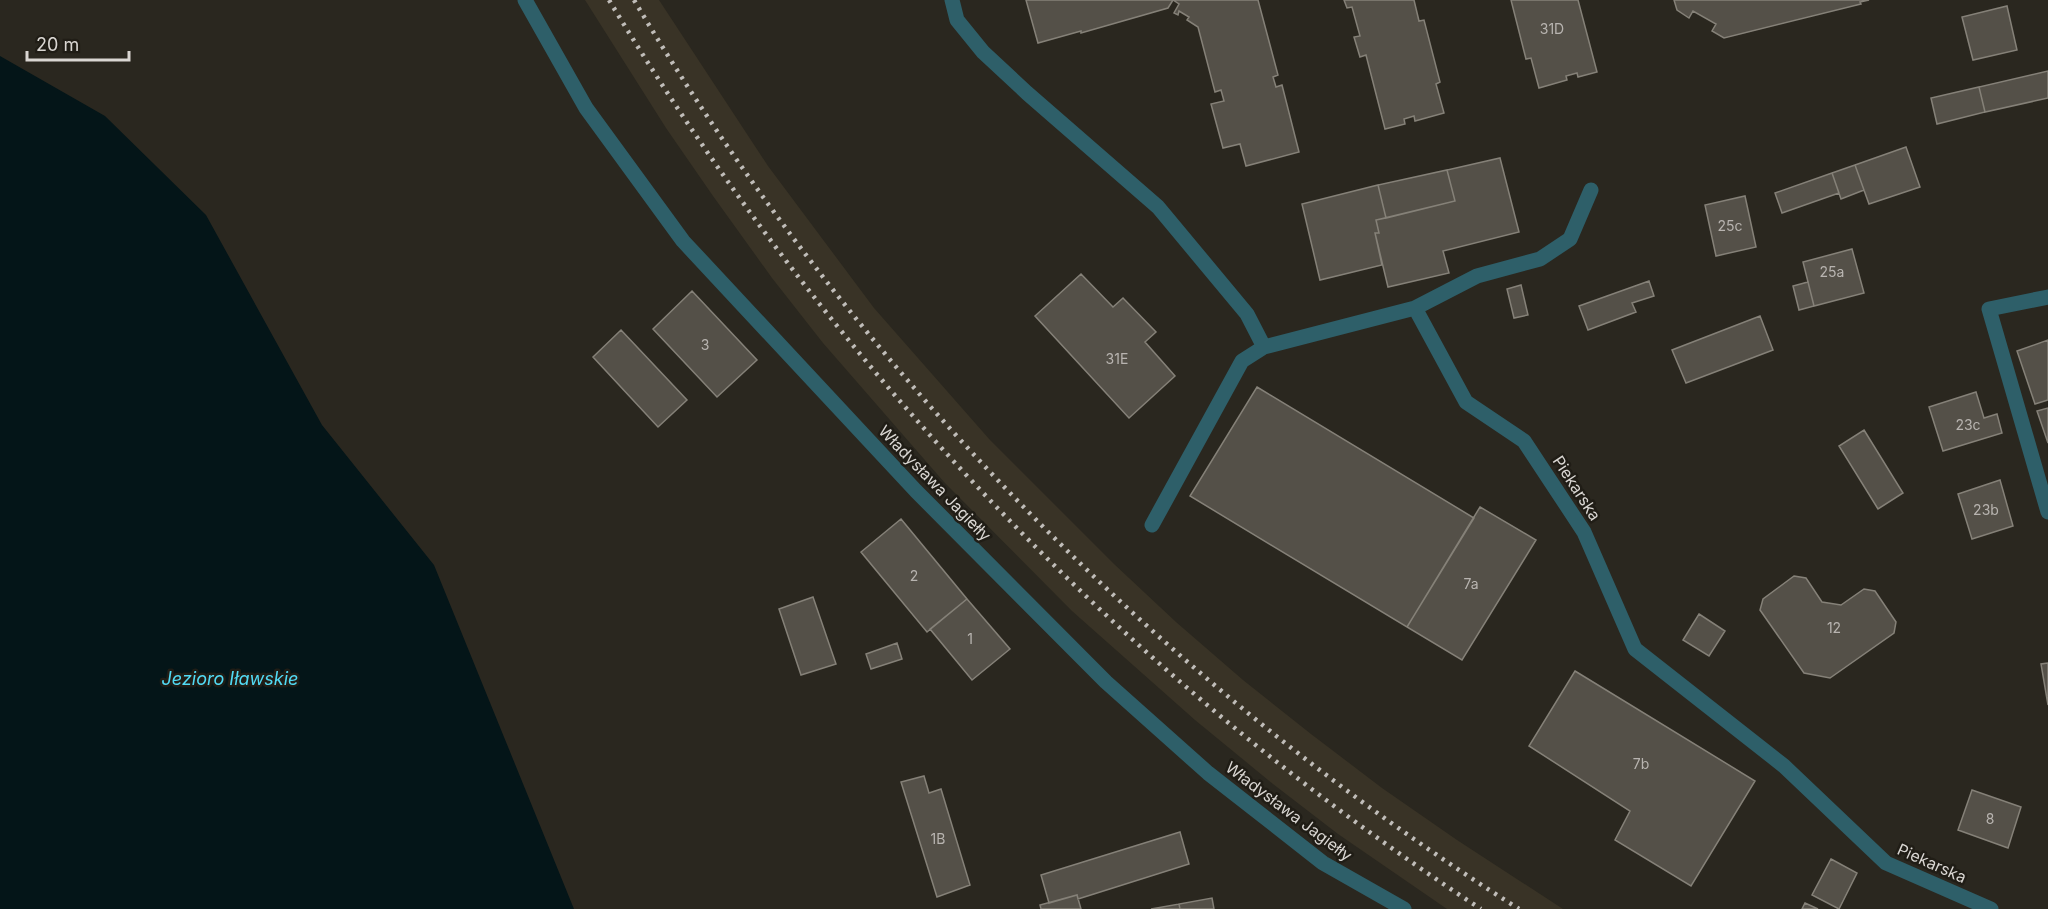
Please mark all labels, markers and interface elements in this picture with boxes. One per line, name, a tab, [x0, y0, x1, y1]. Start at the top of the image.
house number: 31D	[1540, 20, 1564, 37]
scale bar	[27, 24, 129, 62]
text: 20 m	[36, 34, 79, 55]
house number: 25c	[1717, 217, 1743, 234]
house number: 25a	[1820, 263, 1844, 280]
house number: 3	[701, 336, 709, 353]
house number: 31E	[1106, 350, 1128, 367]
house number: 23c	[1955, 416, 1981, 433]
street label: Władysława Jagiełły	[875, 421, 995, 545]
street label: Piekarska	[1549, 452, 1605, 524]
house number: 23b	[1973, 501, 1999, 518]
house number: 2	[910, 567, 918, 584]
house number: 7a	[1463, 575, 1479, 592]
house number: 12	[1827, 619, 1841, 636]
house number: 1	[967, 630, 973, 647]
water label: Jezioro Iławskie	[162, 668, 298, 689]
house number: 7b	[1633, 755, 1649, 772]
street label: Władysława Jagiełły	[1222, 757, 1356, 865]
house number: 8	[1986, 810, 1994, 827]
house number: 1B	[931, 830, 945, 847]
street label: Piekarska	[1894, 839, 1970, 887]

